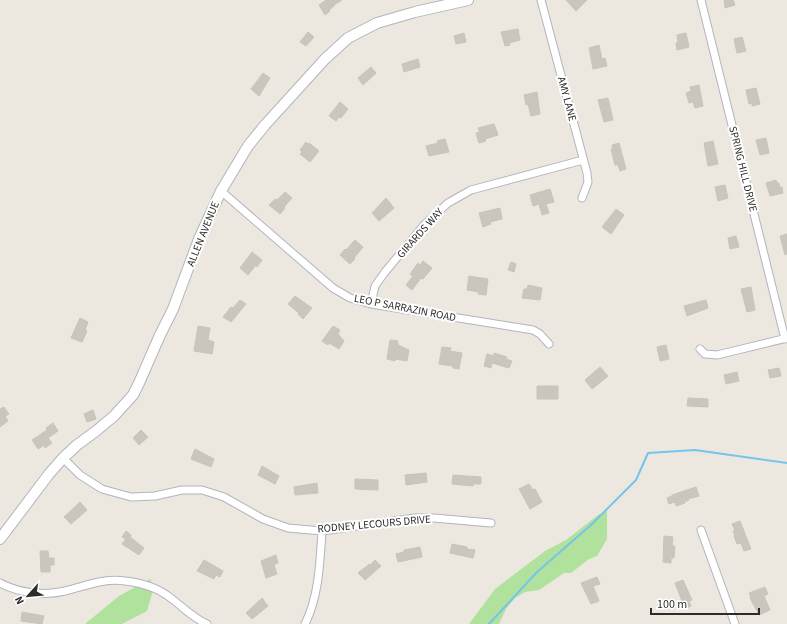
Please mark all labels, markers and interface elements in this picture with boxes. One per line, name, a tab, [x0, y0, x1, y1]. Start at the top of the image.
street label: AMY LANE	[554, 75, 580, 123]
street label: SPRING HILL DRIVE	[725, 125, 761, 214]
street label: ALLEN AVENUE	[183, 199, 223, 269]
street label: GIRARDS WAY	[393, 204, 447, 261]
street label: LEO P SARRAZIN ROAD	[353, 291, 458, 325]
street label: RODNEY LECOURS DRIVE	[317, 512, 432, 536]
north arrow	[8, 576, 48, 616]
scale bar	[651, 590, 759, 616]
text: N	[11, 594, 28, 607]
text: 100 m	[657, 596, 687, 613]

